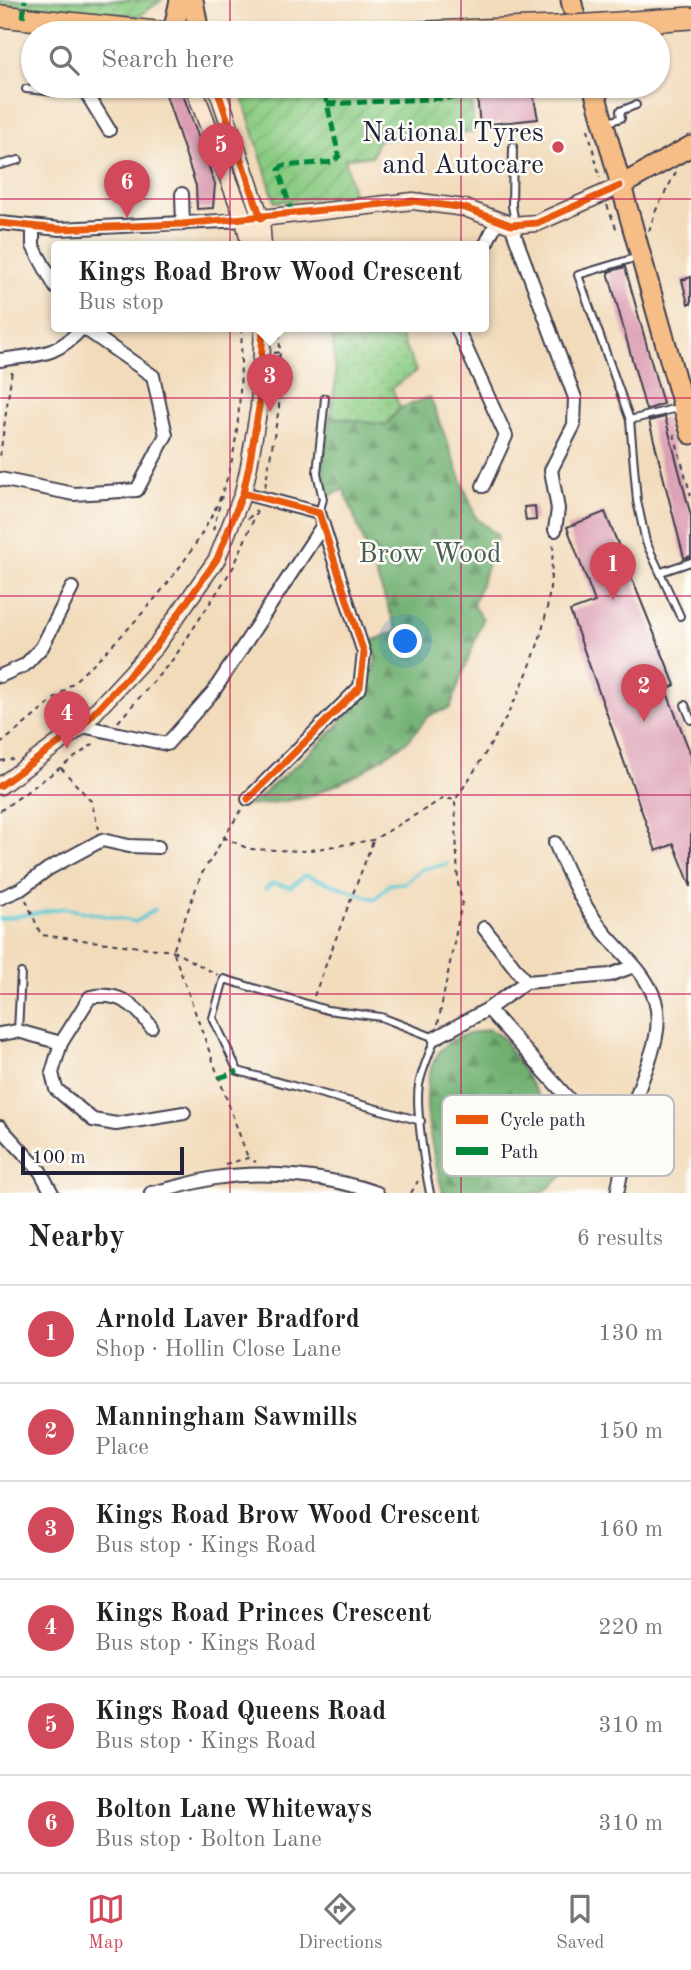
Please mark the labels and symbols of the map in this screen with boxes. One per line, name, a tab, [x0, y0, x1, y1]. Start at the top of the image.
place label: National Tyres and Autocare	[362, 120, 544, 180]
pin: 5	[198, 123, 244, 181]
marker: National Tyres and Autocare	[550, 139, 566, 155]
pin: 6	[104, 160, 150, 218]
pin: 3	[247, 354, 293, 412]
park label: Brow Wood	[358, 541, 502, 569]
pin: 1	[590, 542, 636, 600]
your location	[388, 624, 422, 658]
pin: 2	[621, 664, 667, 722]
pin: 4	[44, 691, 90, 749]
legend	[442, 1095, 674, 1176]
text: Cycle path	[500, 1112, 586, 1131]
scale bar	[21, 1144, 184, 1176]
text: Path	[500, 1144, 538, 1163]

